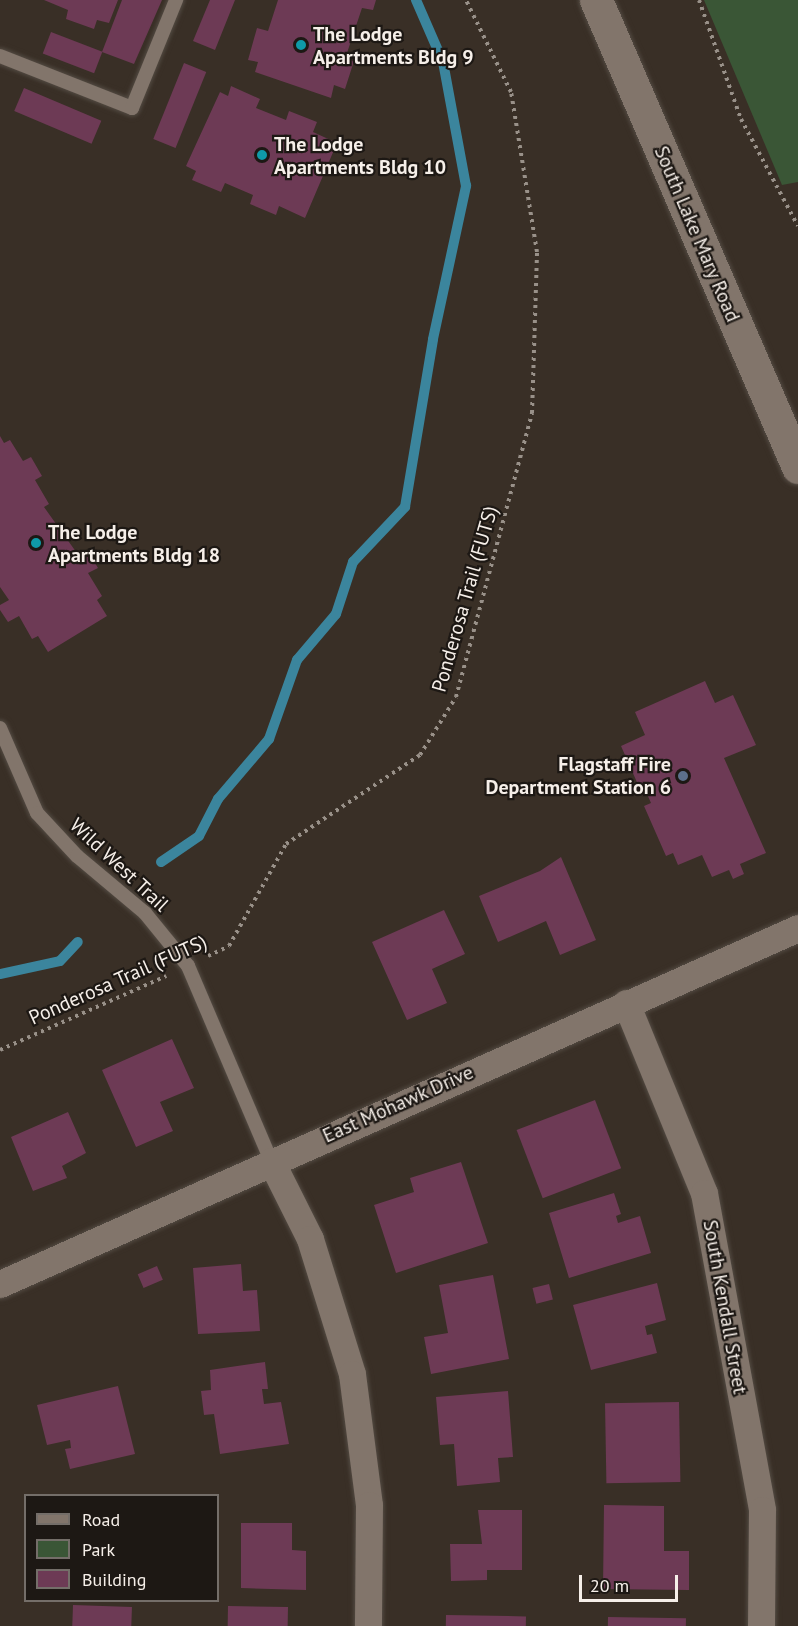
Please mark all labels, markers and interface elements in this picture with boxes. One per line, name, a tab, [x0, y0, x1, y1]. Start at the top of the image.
place label: The Lodge Apartments Bldg 9	[313, 22, 474, 69]
marker: The Lodge Apartments Bldg 9	[294, 38, 308, 52]
place label: The Lodge Apartments Bldg 10	[274, 132, 446, 179]
street label: South Lake Mary Road	[649, 142, 745, 326]
marker: The Lodge Apartments Bldg 10	[255, 148, 269, 162]
street label: Ponderosa Trail (FUTS)	[427, 503, 503, 695]
place label: The Lodge Apartments Bldg 18	[48, 520, 220, 567]
marker: The Lodge Apartments Bldg 18	[29, 536, 43, 550]
place label: Flagstaff Fire Department Station 6	[485, 752, 671, 799]
marker: Flagstaff Fire Department Station 6	[676, 769, 690, 783]
street label: Wild West Trail	[64, 813, 174, 917]
street label: Ponderosa Trail (FUTS)	[25, 930, 211, 1030]
street label: East Mohawk Drive	[319, 1060, 477, 1148]
street label: South Kendall Street	[698, 1218, 752, 1396]
legend	[24, 1494, 219, 1602]
text: Road	[82, 1508, 120, 1531]
text: Park	[82, 1538, 115, 1561]
scale bar	[582, 1563, 681, 1601]
text: Building	[82, 1568, 146, 1591]
text: 20 m	[590, 1574, 629, 1597]

